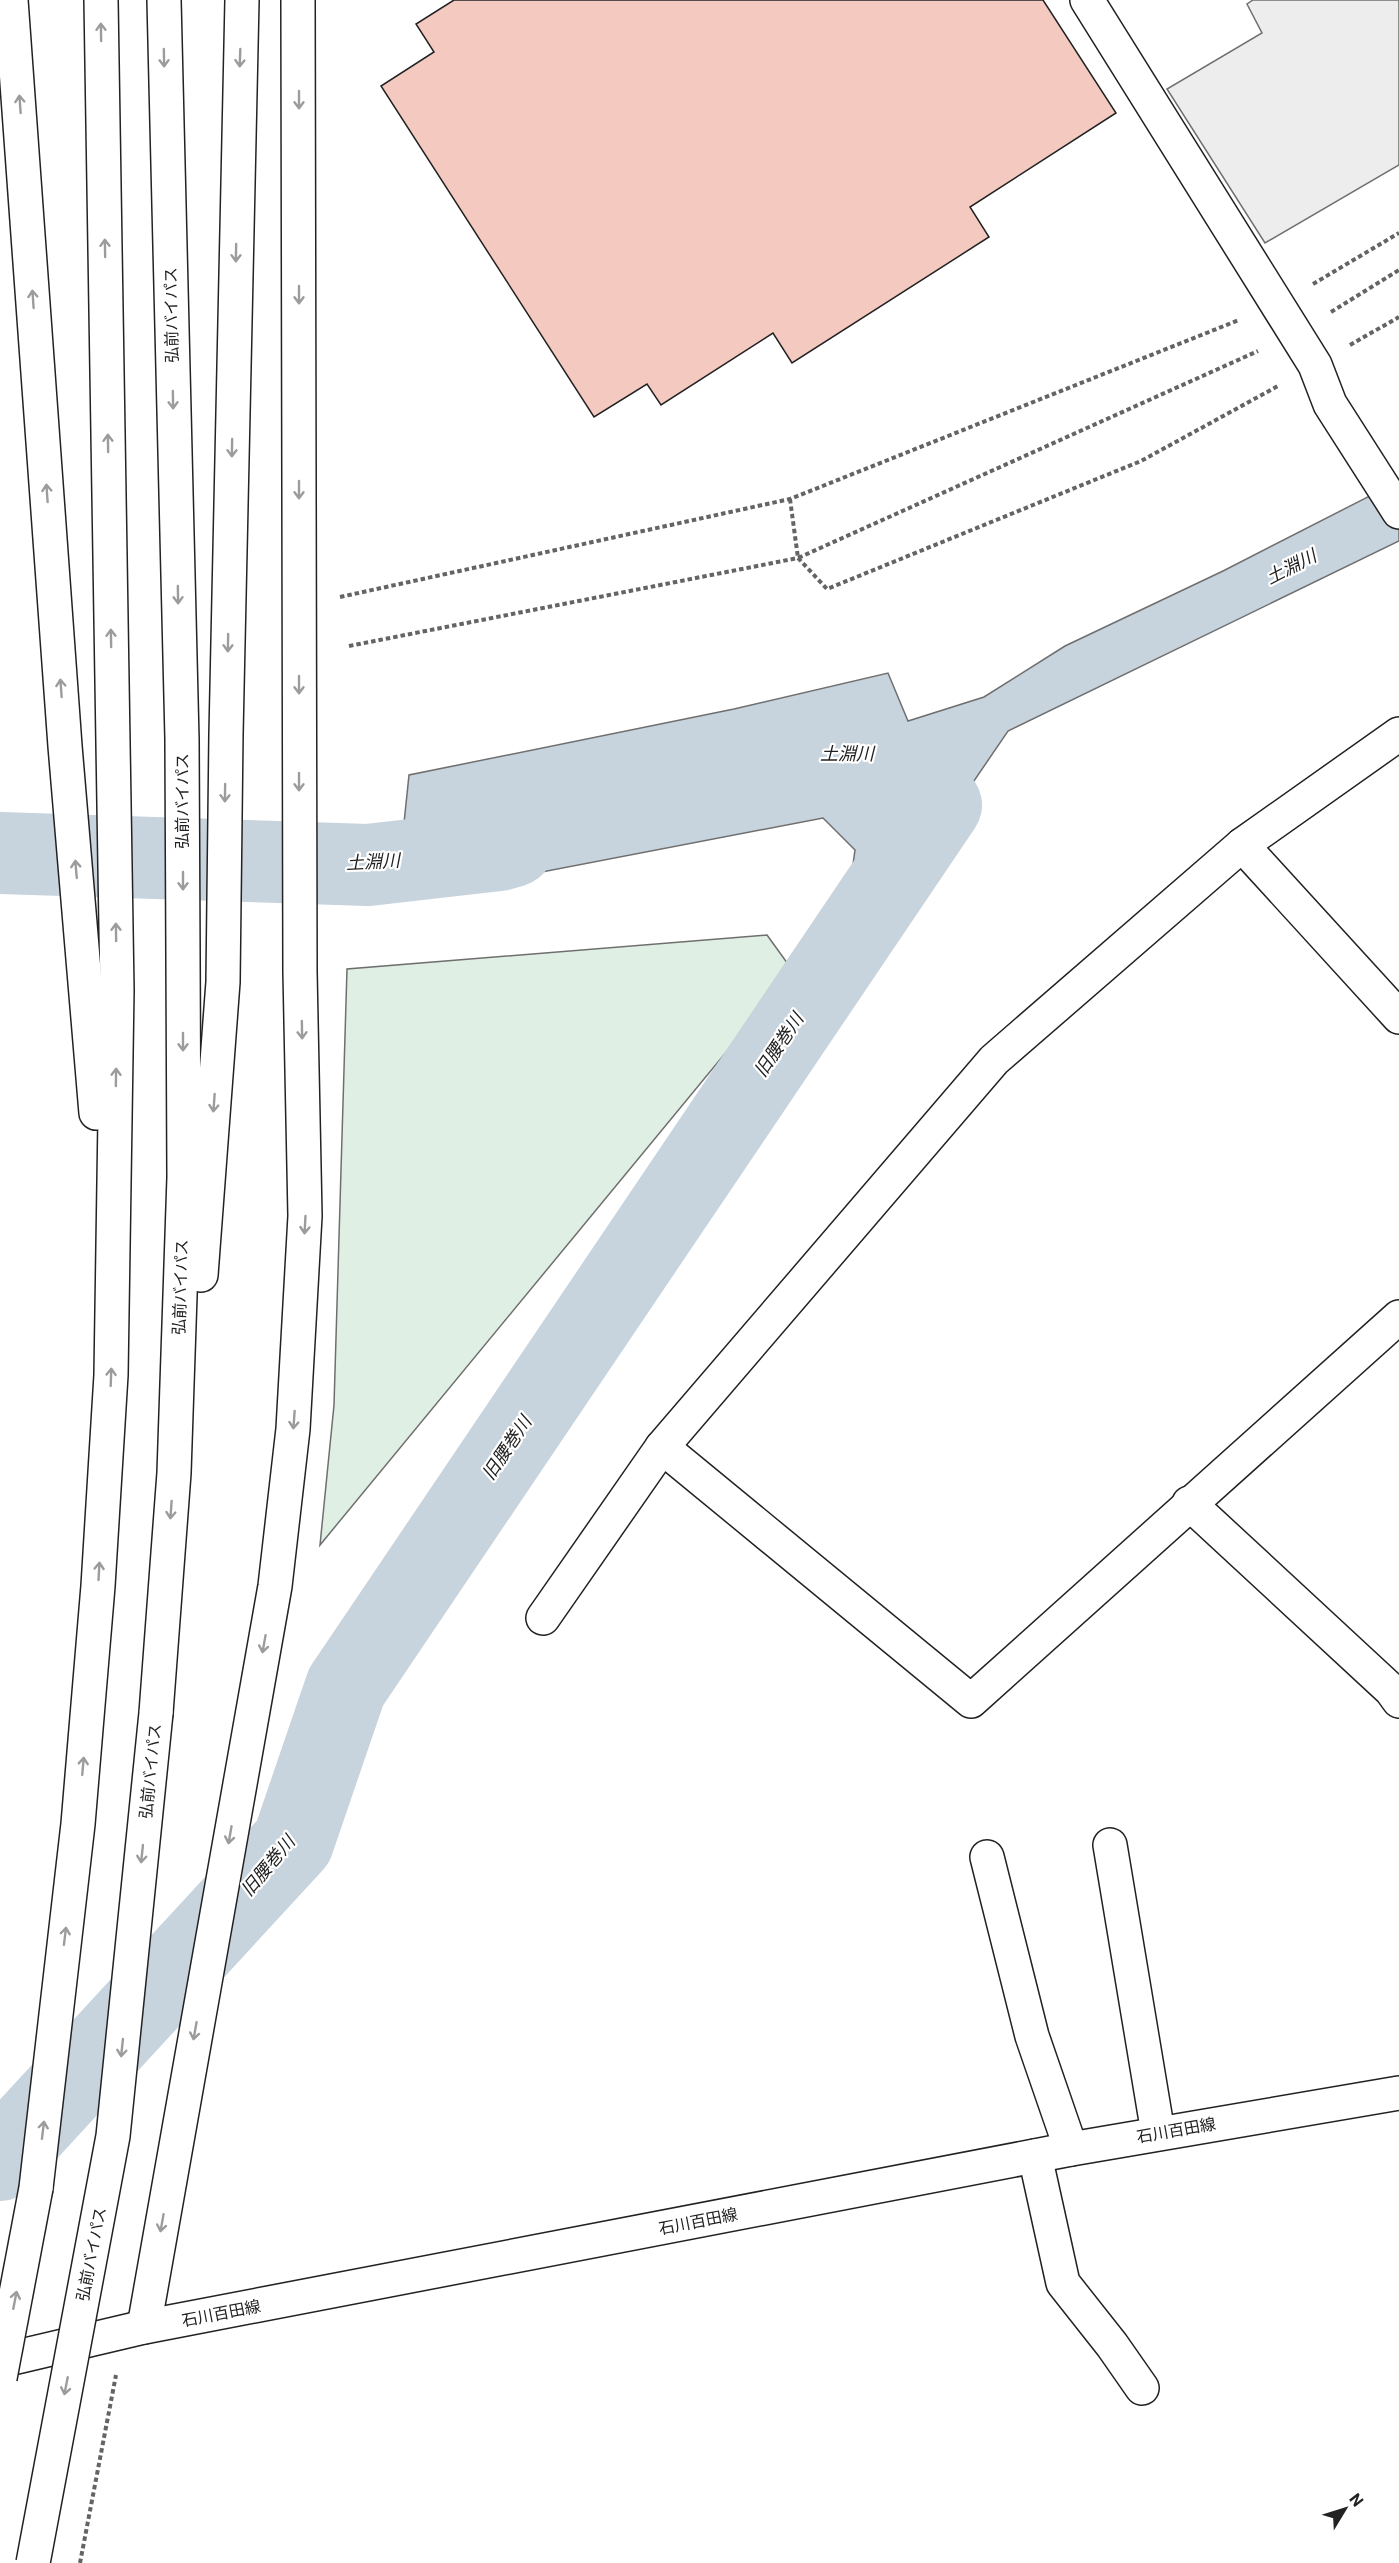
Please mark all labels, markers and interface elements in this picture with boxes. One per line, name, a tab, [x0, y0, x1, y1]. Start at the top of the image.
one-way arrow	[95, 22, 107, 42]
one-way arrow	[159, 48, 170, 68]
one-way arrow	[235, 48, 246, 68]
one-way arrow	[293, 90, 305, 110]
one-way arrow	[14, 95, 25, 114]
one-way arrow	[99, 238, 111, 258]
one-way arrow	[230, 243, 242, 263]
street label: 弘前バイパス	[161, 267, 182, 363]
one-way arrow	[293, 285, 305, 305]
one-way arrow	[28, 289, 39, 309]
one-way arrow	[167, 390, 179, 410]
one-way arrow	[102, 433, 114, 453]
one-way arrow	[226, 438, 238, 458]
one-way arrow	[293, 480, 305, 500]
one-way arrow	[42, 484, 53, 503]
water label: 土淵川	[1262, 544, 1321, 588]
one-way arrow	[172, 585, 184, 605]
one-way arrow	[106, 628, 117, 648]
one-way arrow	[222, 633, 234, 653]
one-way arrow	[293, 675, 305, 695]
one-way arrow	[55, 678, 66, 698]
water label: 土淵川	[820, 743, 876, 764]
street label: 弘前バイパス	[173, 753, 192, 849]
one-way arrow	[293, 772, 305, 792]
one-way arrow	[219, 782, 231, 802]
water label: 土淵川	[345, 849, 402, 873]
one-way arrow	[70, 859, 81, 879]
one-way arrow	[177, 871, 188, 891]
one-way arrow	[110, 922, 122, 942]
water label: 旧腰巻川	[750, 1007, 809, 1080]
one-way arrow	[296, 1020, 307, 1040]
one-way arrow	[177, 1032, 189, 1052]
one-way arrow	[110, 1067, 121, 1087]
one-way arrow	[209, 1092, 220, 1112]
one-way arrow	[299, 1215, 310, 1235]
street label: 弘前バイパス	[169, 1239, 192, 1335]
one-way arrow	[105, 1367, 117, 1387]
one-way arrow	[288, 1410, 299, 1429]
water label: 旧腰巻川	[478, 1410, 537, 1483]
one-way arrow	[166, 1500, 177, 1520]
one-way arrow	[94, 1562, 105, 1582]
one-way arrow	[259, 1633, 270, 1653]
street label: 弘前バイパス	[136, 1722, 165, 1820]
one-way arrow	[78, 1756, 89, 1776]
one-way arrow	[224, 1825, 235, 1845]
water label: 旧腰巻川	[236, 1830, 300, 1900]
one-way arrow	[136, 1844, 147, 1864]
one-way arrow	[60, 1927, 71, 1947]
one-way arrow	[189, 2021, 200, 2041]
one-way arrow	[116, 2038, 127, 2058]
street label: 石川百田線	[1135, 2114, 1217, 2147]
one-way arrow	[37, 2121, 48, 2140]
street label: 弘前バイパス	[73, 2205, 110, 2303]
street label: 石川百田線	[657, 2205, 739, 2238]
one-way arrow	[156, 2213, 167, 2233]
one-way arrow	[10, 2291, 21, 2310]
street label: 石川百田線	[180, 2297, 262, 2330]
one-way arrow	[60, 2375, 71, 2395]
north arrow	[1315, 2479, 1375, 2539]
text: N	[1345, 2490, 1367, 2510]

